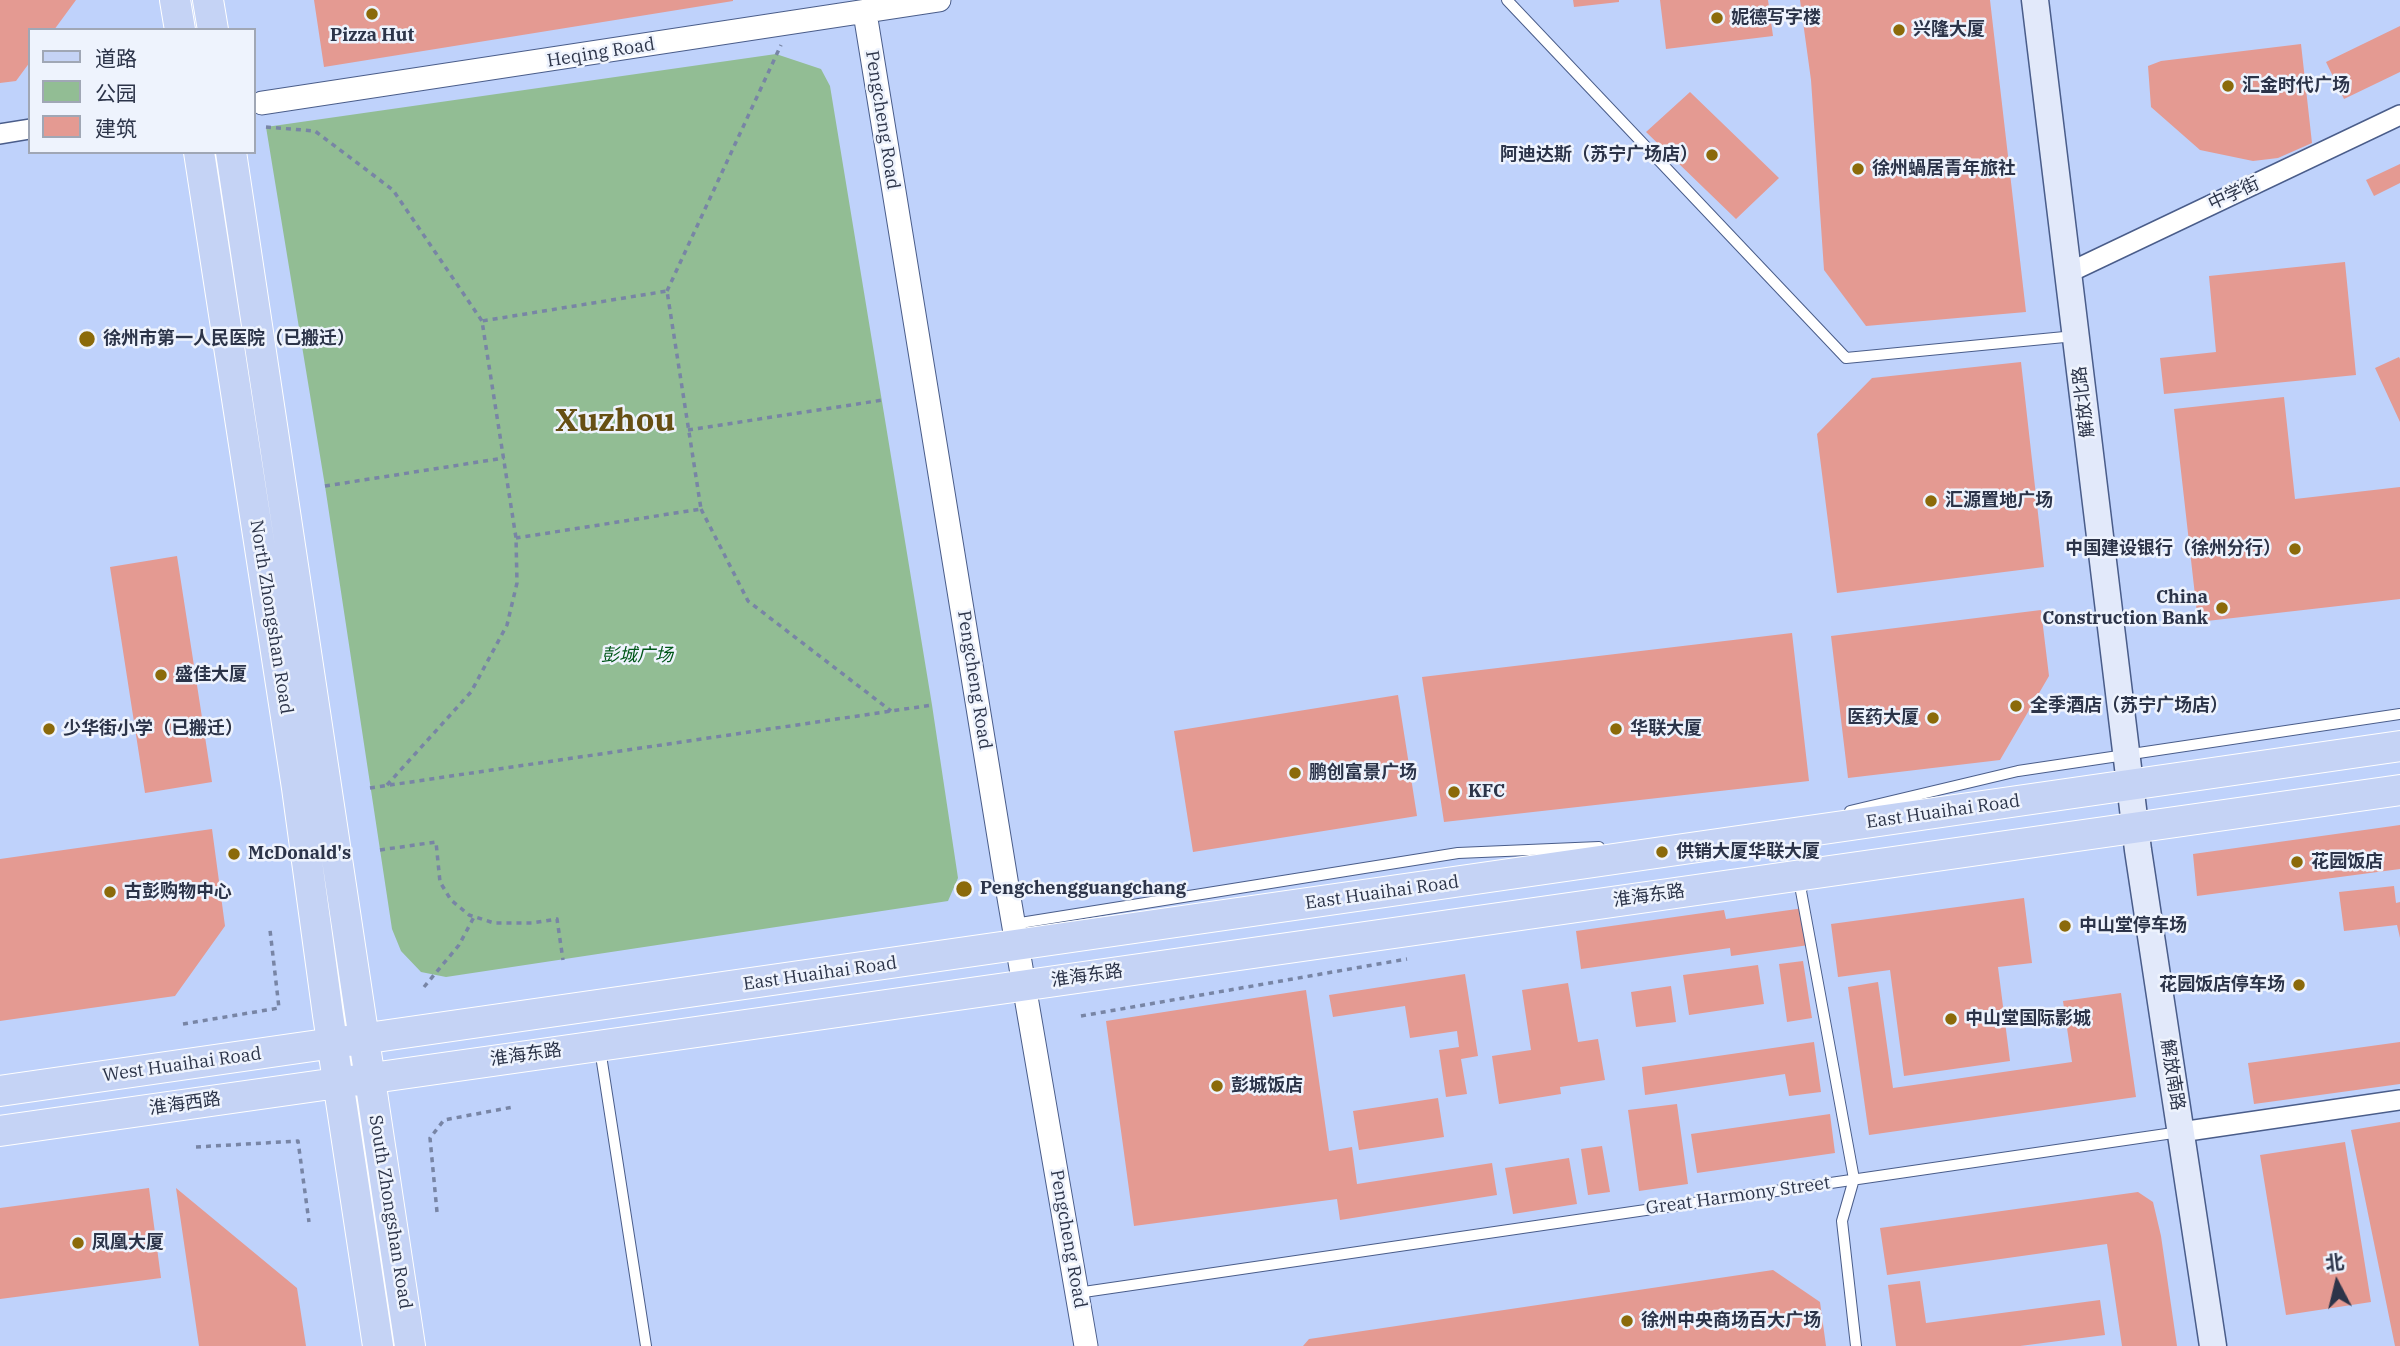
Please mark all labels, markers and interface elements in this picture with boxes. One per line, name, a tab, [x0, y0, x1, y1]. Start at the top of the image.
marker: Pizza Hut	[364, 6, 380, 22]
place label: 妮德写字楼	[1731, 7, 1821, 29]
marker: 妮德写字楼	[1709, 10, 1725, 26]
place label: 兴隆大厦	[1913, 19, 1985, 41]
marker: 兴隆大厦	[1891, 22, 1907, 38]
place label: Pizza Hut	[330, 25, 414, 47]
legend	[28, 28, 256, 154]
street label: Heqing Road	[546, 34, 656, 72]
text: 道路	[95, 44, 137, 72]
street label: Pengcheng Road	[860, 49, 904, 191]
place label: 汇金时代广场	[2242, 75, 2350, 97]
marker: 汇金时代广场	[2220, 78, 2236, 94]
text: 公园	[95, 79, 137, 107]
text: 建筑	[95, 114, 137, 142]
place label: 阿迪达斯（苏宁广场店）	[1500, 144, 1698, 166]
marker: 阿迪达斯（苏宁广场店）	[1704, 147, 1720, 163]
place label: 徐州蝸居青年旅社	[1872, 158, 2016, 180]
marker: 徐州蝸居青年旅社	[1850, 161, 1866, 177]
street label: 中学街	[2205, 173, 2263, 215]
place label: 徐州市第一人民医院（已搬迁）	[103, 328, 355, 350]
marker: 徐州市第一人民医院（已搬迁）	[77, 329, 97, 349]
street label: 解放北路	[2069, 365, 2099, 439]
district label: Xuzhou	[555, 403, 675, 441]
place label: 汇源置地广场	[1945, 490, 2053, 512]
marker: 汇源置地广场	[1923, 493, 1939, 509]
street label: North Zhongshan Road	[245, 518, 297, 716]
place label: 中国建设银行（徐州分行）	[2065, 538, 2281, 560]
marker: 中国建设银行（徐州分行）	[2287, 541, 2303, 557]
place label: China Construction Bank	[2042, 587, 2208, 630]
marker: China Construction Bank	[2214, 600, 2230, 616]
street label: Pengcheng Road	[952, 609, 996, 751]
park label: 彭城广场	[601, 645, 673, 667]
place label: 盛佳大厦	[175, 664, 247, 686]
marker: 盛佳大厦	[153, 667, 169, 683]
place label: 全季酒店（苏宁广场店）	[2030, 695, 2228, 717]
marker: 全季酒店（苏宁广场店）	[2008, 698, 2024, 714]
place label: 医药大厦	[1847, 707, 1919, 729]
marker: 医药大厦	[1925, 710, 1941, 726]
place label: 少华街小学（已搬迁）	[63, 718, 243, 740]
place label: 华联大厦	[1630, 718, 1702, 740]
marker: 少华街小学（已搬迁）	[41, 721, 57, 737]
marker: 华联大厦	[1608, 721, 1624, 737]
place label: 鹏创富景广场	[1309, 762, 1417, 784]
marker: 鹏创富景广场	[1287, 765, 1303, 781]
place label: KFC	[1468, 781, 1505, 803]
marker: KFC	[1446, 784, 1462, 800]
street label: East Huaihai Road	[1865, 791, 2021, 833]
place label: 供销大厦华联大厦	[1676, 841, 1820, 863]
place label: McDonald's	[248, 843, 351, 865]
marker: 供销大厦华联大厦	[1654, 844, 1670, 860]
marker: McDonald's	[226, 846, 242, 862]
place label: 花园饭店	[2311, 851, 2383, 873]
marker: 花园饭店	[2289, 854, 2305, 870]
street label: East Huaihai Road	[1304, 872, 1460, 914]
place label: Pengchengguangchang	[980, 878, 1186, 900]
marker: Pengchengguangchang	[954, 879, 974, 899]
street label: 淮海东路	[1612, 880, 1686, 912]
place label: 古彭购物中心	[124, 881, 232, 903]
marker: 古彭购物中心	[102, 884, 118, 900]
place label: 中山堂停车场	[2079, 915, 2187, 937]
marker: 中山堂停车场	[2057, 918, 2073, 934]
street label: East Huaihai Road	[742, 953, 898, 995]
street label: 淮海东路	[1050, 960, 1124, 992]
place label: 花园饭店停车场	[2159, 974, 2285, 996]
marker: 花园饭店停车场	[2291, 977, 2307, 993]
place label: 中山堂国际影城	[1965, 1008, 2091, 1030]
marker: 中山堂国际影城	[1943, 1011, 1959, 1027]
street label: 解放南路	[2156, 1038, 2188, 1112]
street label: 淮海东路	[489, 1039, 563, 1071]
street label: West Huaihai Road	[101, 1043, 263, 1087]
place label: 彭城饭店	[1231, 1075, 1303, 1097]
marker: 彭城饭店	[1209, 1078, 1225, 1094]
street label: 淮海西路	[148, 1088, 222, 1120]
street label: South Zhongshan Road	[364, 1113, 416, 1311]
street label: Pengcheng Road	[1045, 1168, 1091, 1310]
street label: Great Harmony Street	[1644, 1172, 1832, 1220]
place label: 凤凰大厦	[92, 1232, 164, 1254]
marker: 凤凰大厦	[70, 1235, 86, 1251]
north arrow	[2302, 1248, 2372, 1318]
text: 北	[2324, 1249, 2345, 1275]
place label: 徐州中央商场百大广场	[1641, 1310, 1821, 1332]
marker: 徐州中央商场百大广场	[1619, 1313, 1635, 1329]

